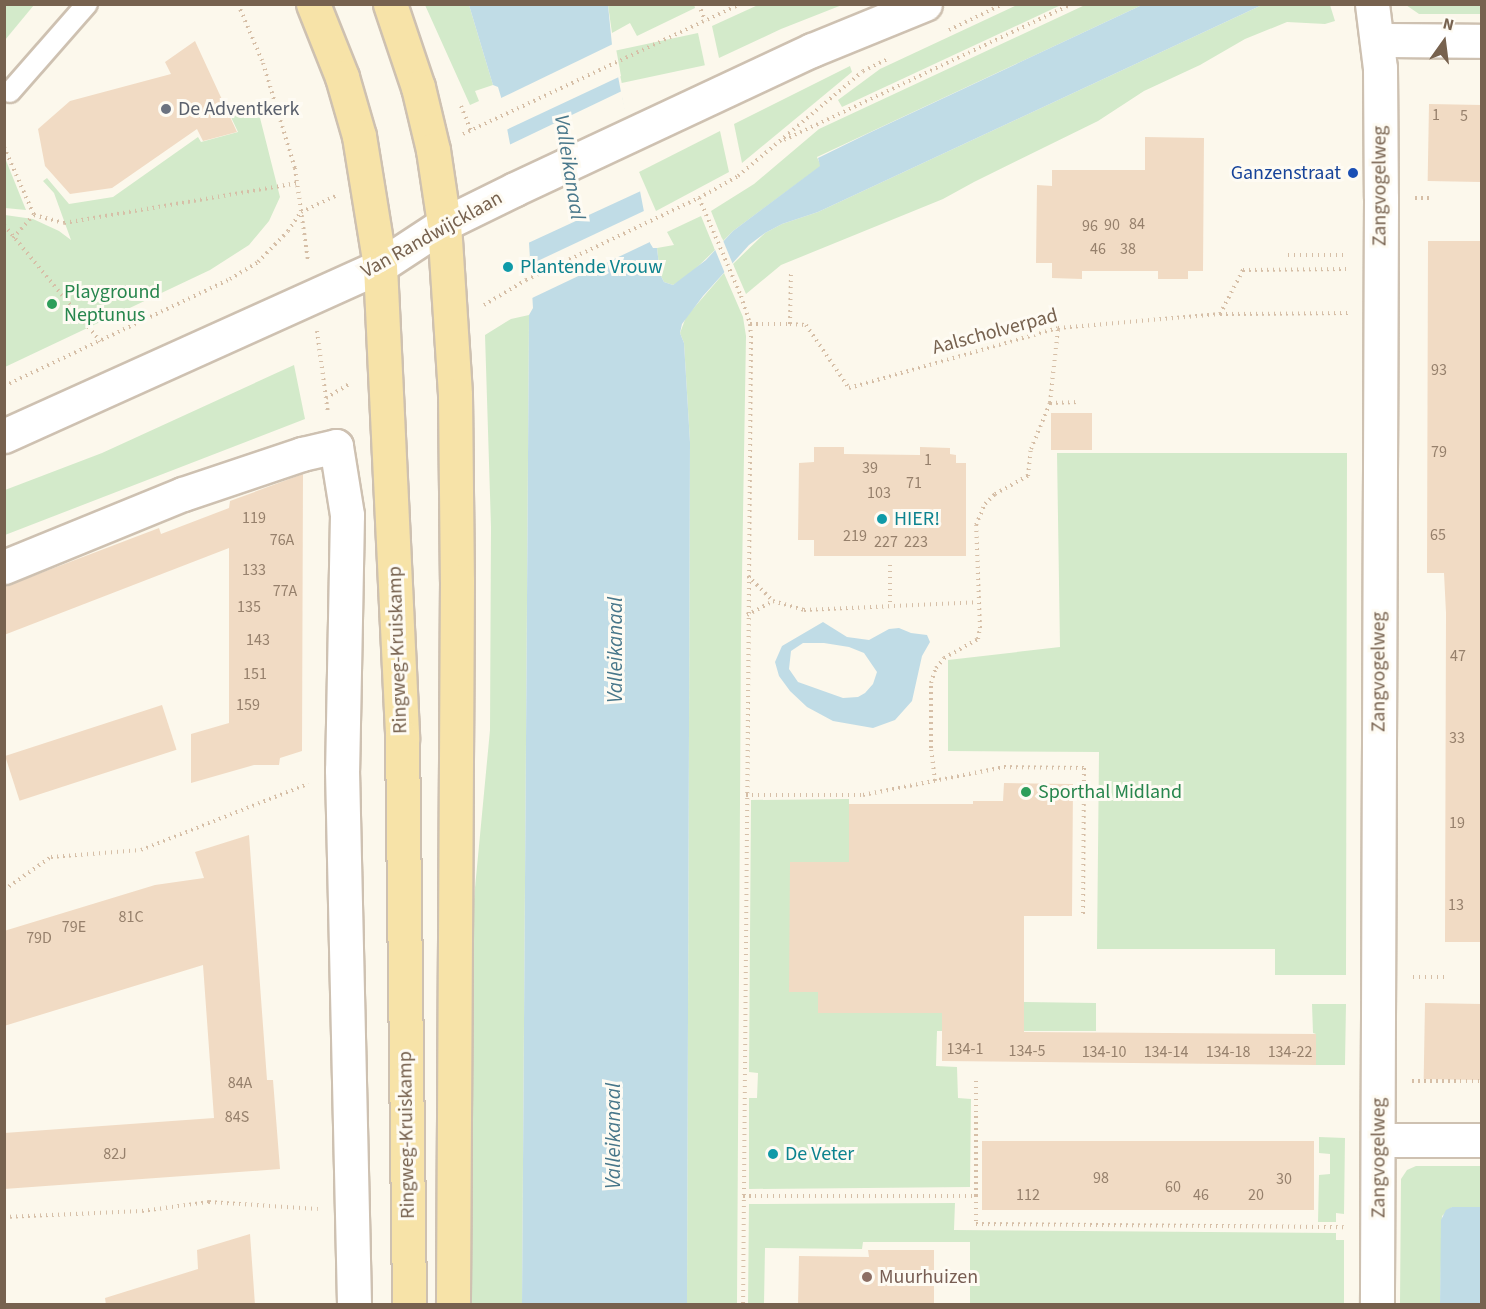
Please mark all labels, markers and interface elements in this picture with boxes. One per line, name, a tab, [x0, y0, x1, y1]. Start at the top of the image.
north arrow	[1414, 12, 1474, 72]
text: N	[1441, 13, 1456, 36]
place label: De Adventkerk	[178, 97, 299, 121]
marker: De Adventkerk	[159, 102, 173, 116]
house number: 1	[1432, 105, 1440, 125]
house number: 5	[1460, 106, 1468, 126]
water label: Valleikanaal	[549, 113, 591, 221]
street label: Zangvogelweg	[1368, 126, 1392, 246]
place label: Ganzenstraat	[1231, 161, 1341, 185]
marker: Ganzenstraat	[1346, 166, 1360, 180]
street label: Van Randwijcklaan	[357, 186, 507, 284]
house number: 84	[1129, 214, 1145, 234]
house number: 90	[1104, 215, 1120, 235]
house number: 96	[1082, 216, 1098, 236]
house number: 46	[1090, 239, 1106, 259]
house number: 38	[1120, 239, 1136, 259]
place label: Plantende Vrouw	[520, 255, 663, 279]
marker: Plantende Vrouw	[501, 260, 515, 274]
place label: Playground Neptunus	[64, 280, 160, 327]
marker: Playground Neptunus	[45, 297, 59, 311]
street label: Aalscholverpad	[930, 304, 1060, 360]
house number: 93	[1431, 360, 1447, 380]
house number: 79	[1431, 442, 1447, 462]
house number: 1	[924, 450, 932, 470]
house number: 39	[862, 458, 878, 478]
house number: 71	[906, 473, 922, 493]
house number: 103	[867, 483, 891, 503]
place label: HIER!	[894, 507, 940, 531]
house number: 119	[242, 508, 266, 528]
marker: HIER!	[875, 512, 889, 526]
house number: 65	[1430, 525, 1446, 545]
house number: 219	[843, 526, 867, 546]
house number: 76A	[270, 530, 294, 550]
house number: 227	[874, 532, 898, 552]
house number: 223	[904, 532, 928, 552]
house number: 133	[242, 560, 266, 580]
street label: Ringweg-Kruiskamp	[383, 566, 413, 734]
house number: 77A	[273, 581, 297, 601]
house number: 135	[237, 597, 261, 617]
water label: Valleikanaal	[602, 597, 628, 703]
street label: Zangvogelweg	[1367, 612, 1391, 732]
house number: 143	[246, 630, 270, 650]
house number: 47	[1450, 646, 1466, 666]
house number: 151	[243, 664, 267, 684]
house number: 159	[236, 695, 260, 715]
house number: 33	[1449, 728, 1465, 748]
place label: Sporthal Midland	[1038, 780, 1182, 804]
marker: Sporthal Midland	[1019, 785, 1033, 799]
house number: 19	[1449, 813, 1465, 833]
house number: 13	[1448, 895, 1464, 915]
house number: 81C	[118, 907, 144, 927]
house number: 79E	[62, 917, 86, 937]
house number: 79D	[26, 928, 52, 948]
house number: 134-1	[947, 1039, 983, 1059]
house number: 134-5	[1009, 1041, 1045, 1061]
house number: 134-10	[1082, 1042, 1126, 1062]
house number: 134-14	[1144, 1042, 1188, 1062]
house number: 134-18	[1206, 1042, 1250, 1062]
house number: 134-22	[1268, 1042, 1312, 1062]
street label: Ringweg-Kruiskamp	[394, 1051, 420, 1219]
house number: 84A	[228, 1073, 252, 1093]
water label: Valleikanaal	[600, 1083, 626, 1189]
street label: Zangvogelweg	[1367, 1098, 1391, 1218]
house number: 84S	[225, 1107, 249, 1127]
place label: De Veter	[785, 1142, 854, 1166]
house number: 82J	[103, 1144, 127, 1164]
marker: De Veter	[766, 1147, 780, 1161]
house number: 98	[1093, 1168, 1109, 1188]
house number: 30	[1276, 1169, 1292, 1189]
house number: 60	[1165, 1177, 1181, 1197]
house number: 112	[1016, 1185, 1040, 1205]
house number: 46	[1193, 1185, 1209, 1205]
house number: 20	[1248, 1185, 1264, 1205]
place label: Muurhuizen	[879, 1265, 978, 1289]
marker: Muurhuizen	[860, 1270, 874, 1284]

